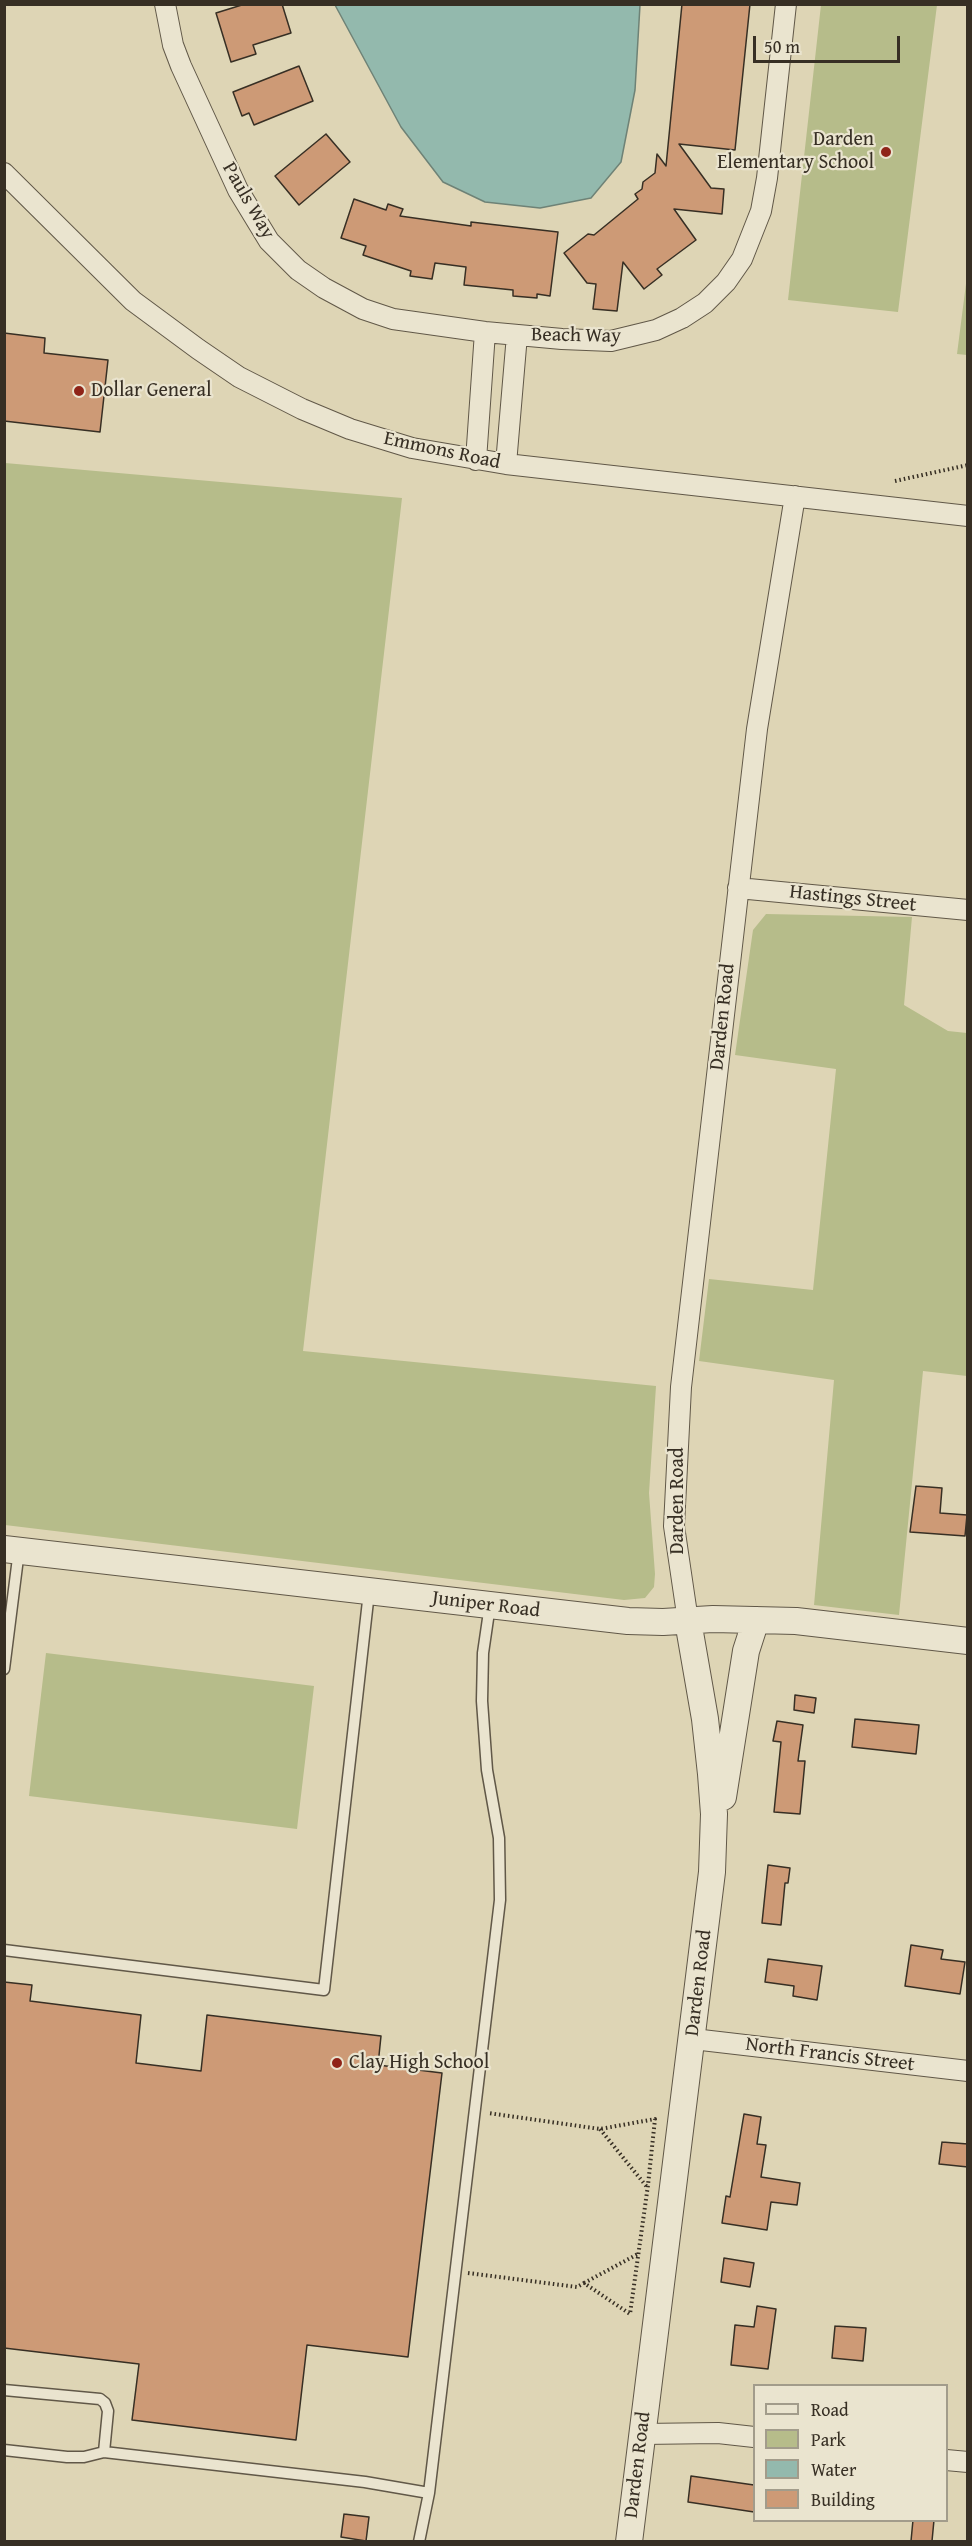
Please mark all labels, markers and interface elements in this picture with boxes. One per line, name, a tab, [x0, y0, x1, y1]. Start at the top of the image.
scale bar	[756, 24, 903, 62]
text: 50 m	[764, 33, 800, 60]
place label: Darden Elementary School	[717, 128, 874, 175]
marker: Darden Elementary School	[879, 145, 893, 159]
street label: Pauls Way	[216, 158, 280, 244]
street label: Beach Way	[531, 323, 621, 349]
place label: Dollar General	[91, 379, 212, 403]
marker: Dollar General	[72, 384, 86, 398]
street label: Emmons Road	[382, 427, 502, 475]
street label: Hastings Street	[788, 880, 918, 918]
street label: Darden Road	[705, 962, 741, 1072]
street label: Darden Road	[666, 1447, 690, 1555]
street label: Juniper Road	[431, 1586, 541, 1624]
street label: Darden Road	[681, 1928, 717, 2038]
street label: North Francis Street	[744, 2033, 916, 2077]
place label: Clay High School	[349, 2051, 489, 2075]
marker: Clay High School	[330, 2056, 344, 2070]
legend	[753, 2384, 948, 2522]
text: Road	[811, 2396, 849, 2423]
street label: Darden Road	[620, 2410, 656, 2520]
text: Park	[811, 2426, 846, 2453]
text: Water	[811, 2456, 856, 2483]
text: Building	[811, 2486, 875, 2513]

